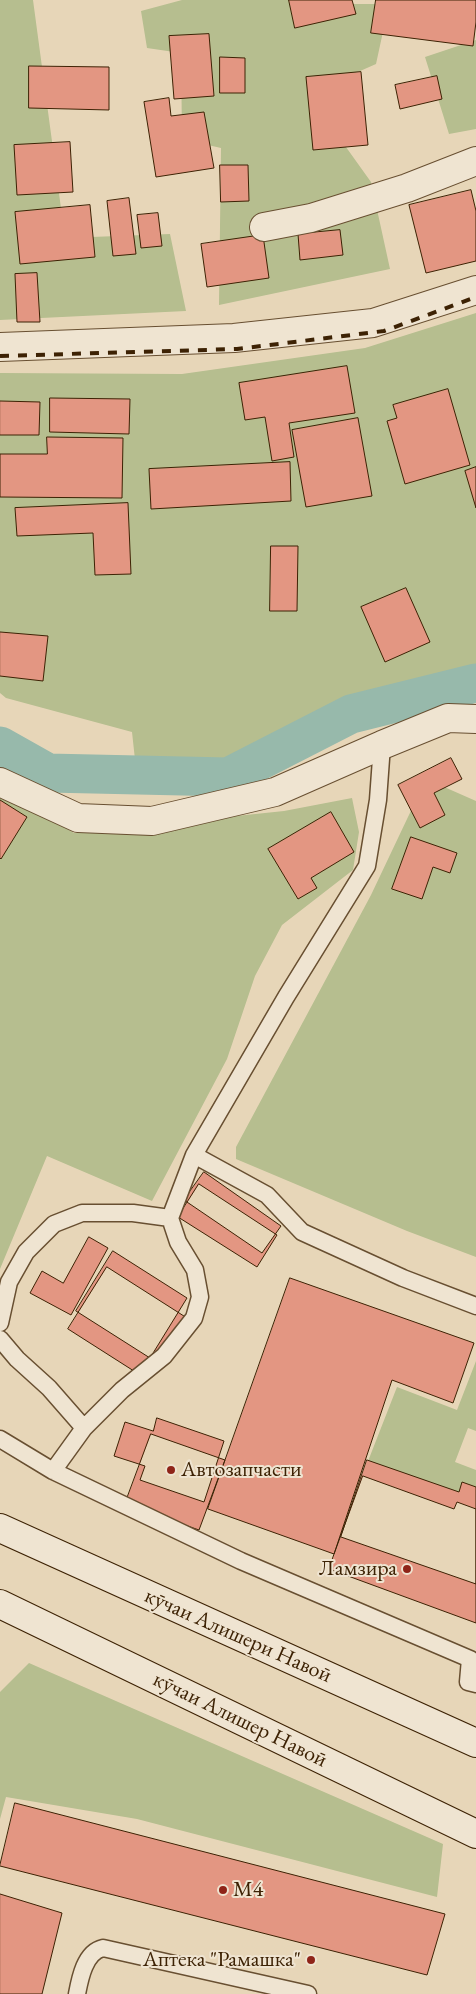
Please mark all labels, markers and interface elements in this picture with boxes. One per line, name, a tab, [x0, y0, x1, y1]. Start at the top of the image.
place label: Автозапчасти	[181, 1457, 302, 1483]
marker: Автозапчасти	[165, 1464, 177, 1476]
place label: Ламзира	[319, 1556, 397, 1582]
marker: Ламзира	[401, 1563, 413, 1575]
street label: кӯчаи Алишери Навоӣ	[140, 1583, 336, 1689]
street label: кӯчаи Алишер Навоӣ	[149, 1666, 331, 1774]
place label: М4	[233, 1877, 263, 1903]
marker: М4	[217, 1884, 229, 1896]
place label: Аптека "Рамашка"	[143, 1947, 301, 1973]
marker: Аптека "Рамашка"	[305, 1954, 317, 1966]

